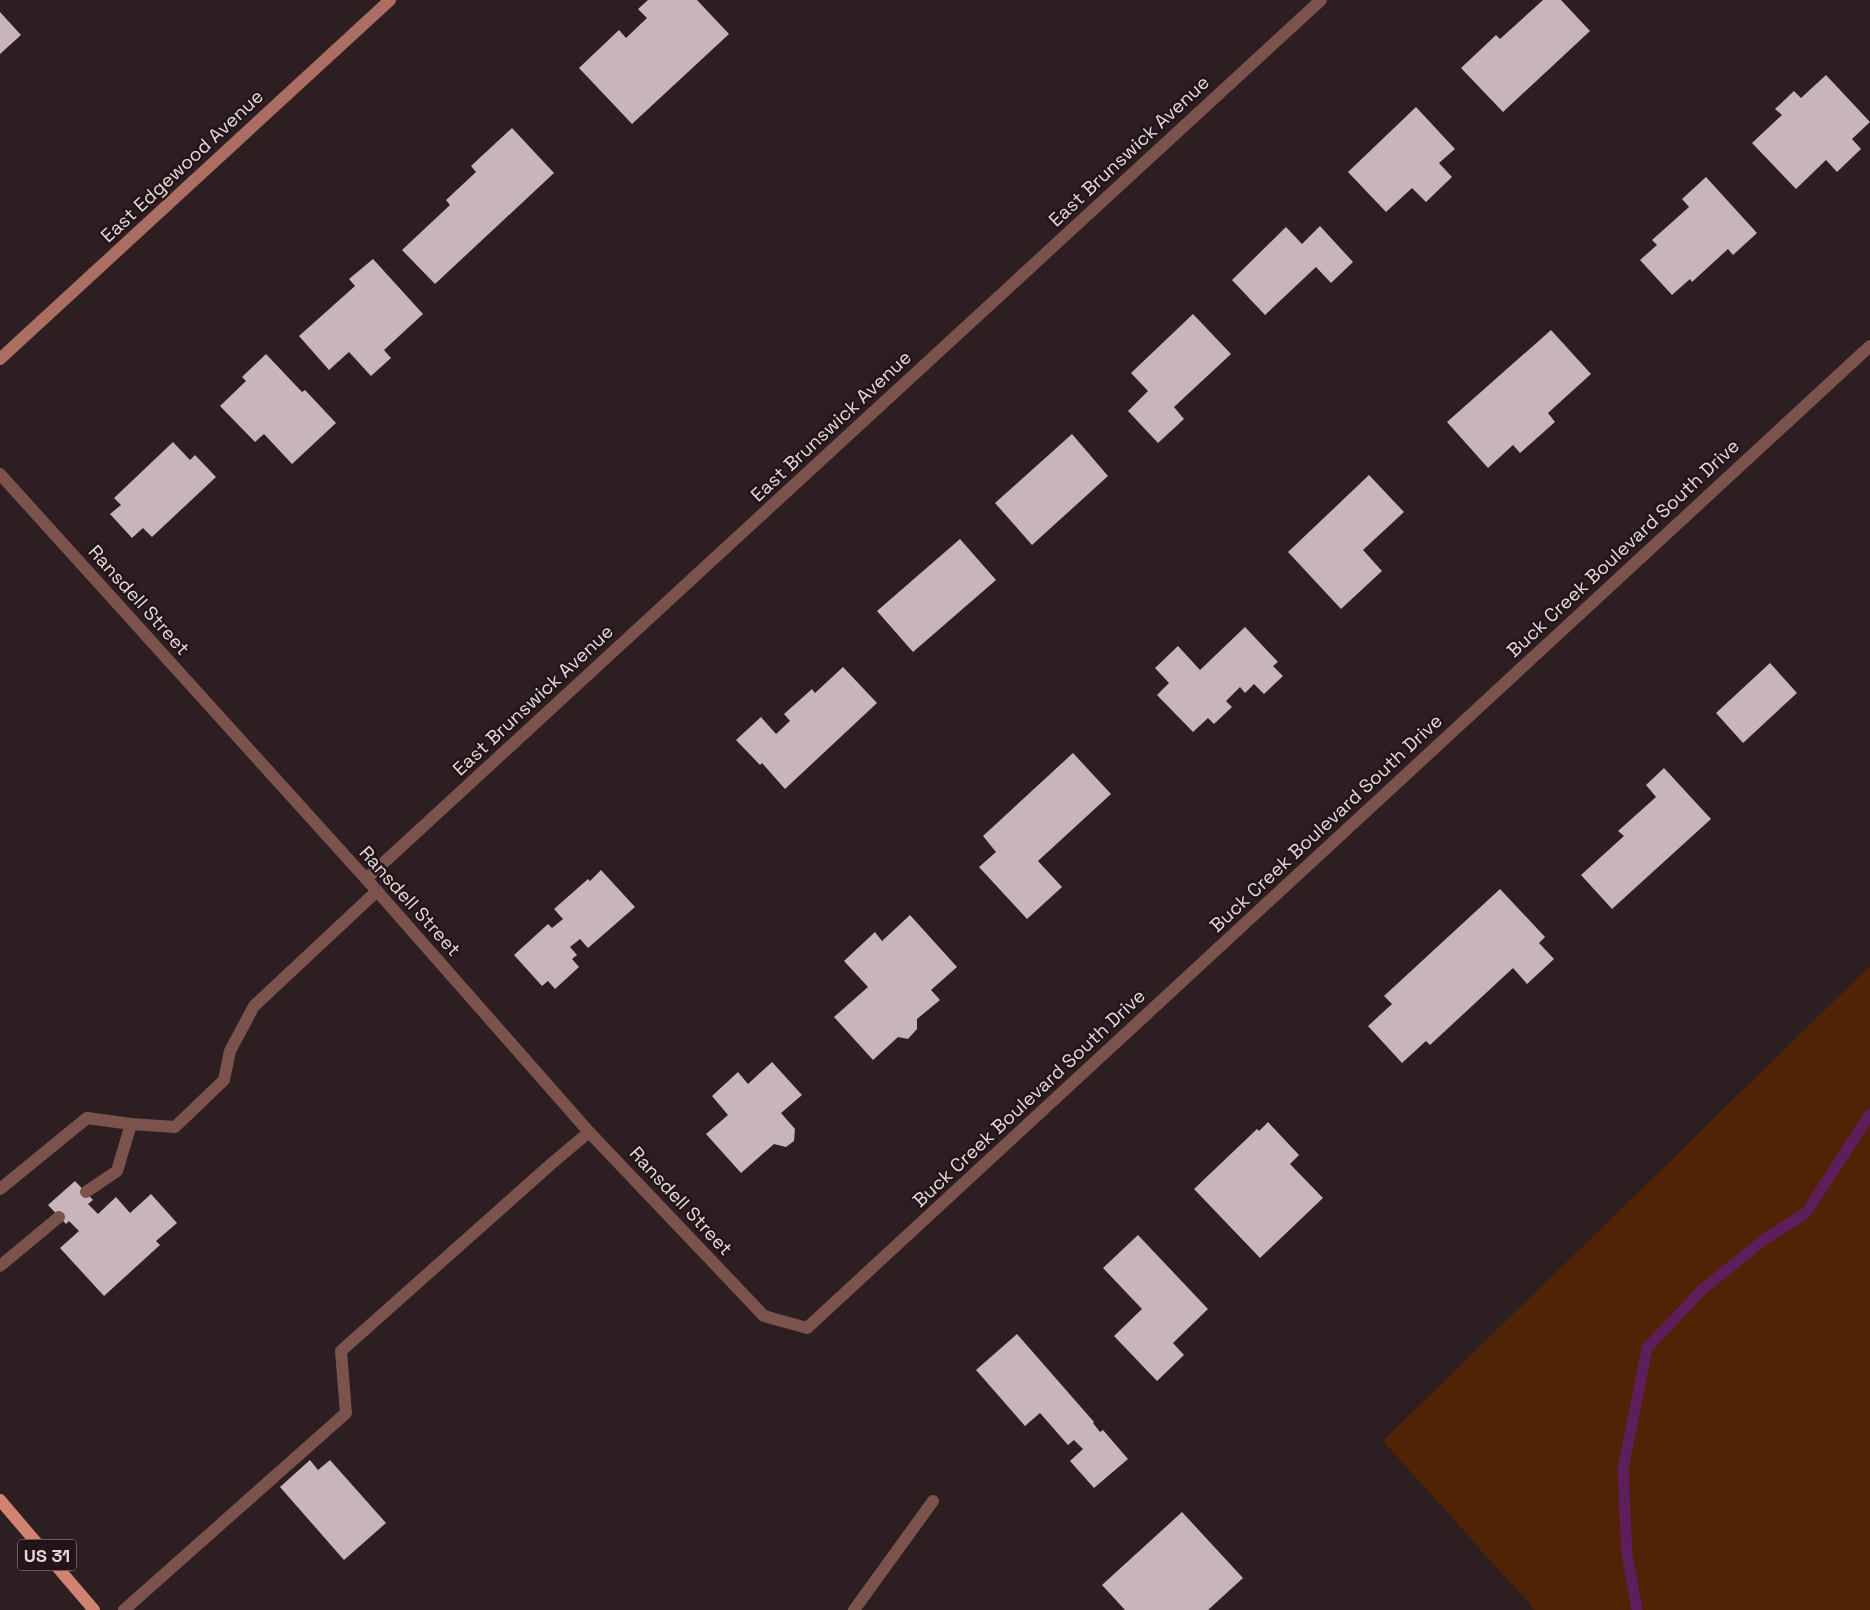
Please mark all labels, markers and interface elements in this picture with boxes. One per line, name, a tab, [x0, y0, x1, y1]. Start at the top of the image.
street label: East Brunswick Avenue	[1043, 70, 1215, 232]
street label: East Edgewood Avenue	[95, 84, 269, 248]
street label: East Brunswick Avenue	[745, 345, 917, 507]
street label: Buck Creek Boulevard South Drive	[1501, 433, 1745, 663]
street label: Ransdell Street	[83, 539, 195, 661]
street label: East Brunswick Avenue	[447, 619, 619, 781]
street label: Buck Creek Boulevard South Drive	[1204, 708, 1448, 938]
street label: Ransdell Street	[354, 840, 466, 962]
street label: Buck Creek Boulevard South Drive	[907, 983, 1151, 1213]
street label: Ransdell Street	[624, 1141, 738, 1261]
road number: US 31	[18, 1540, 76, 1570]

